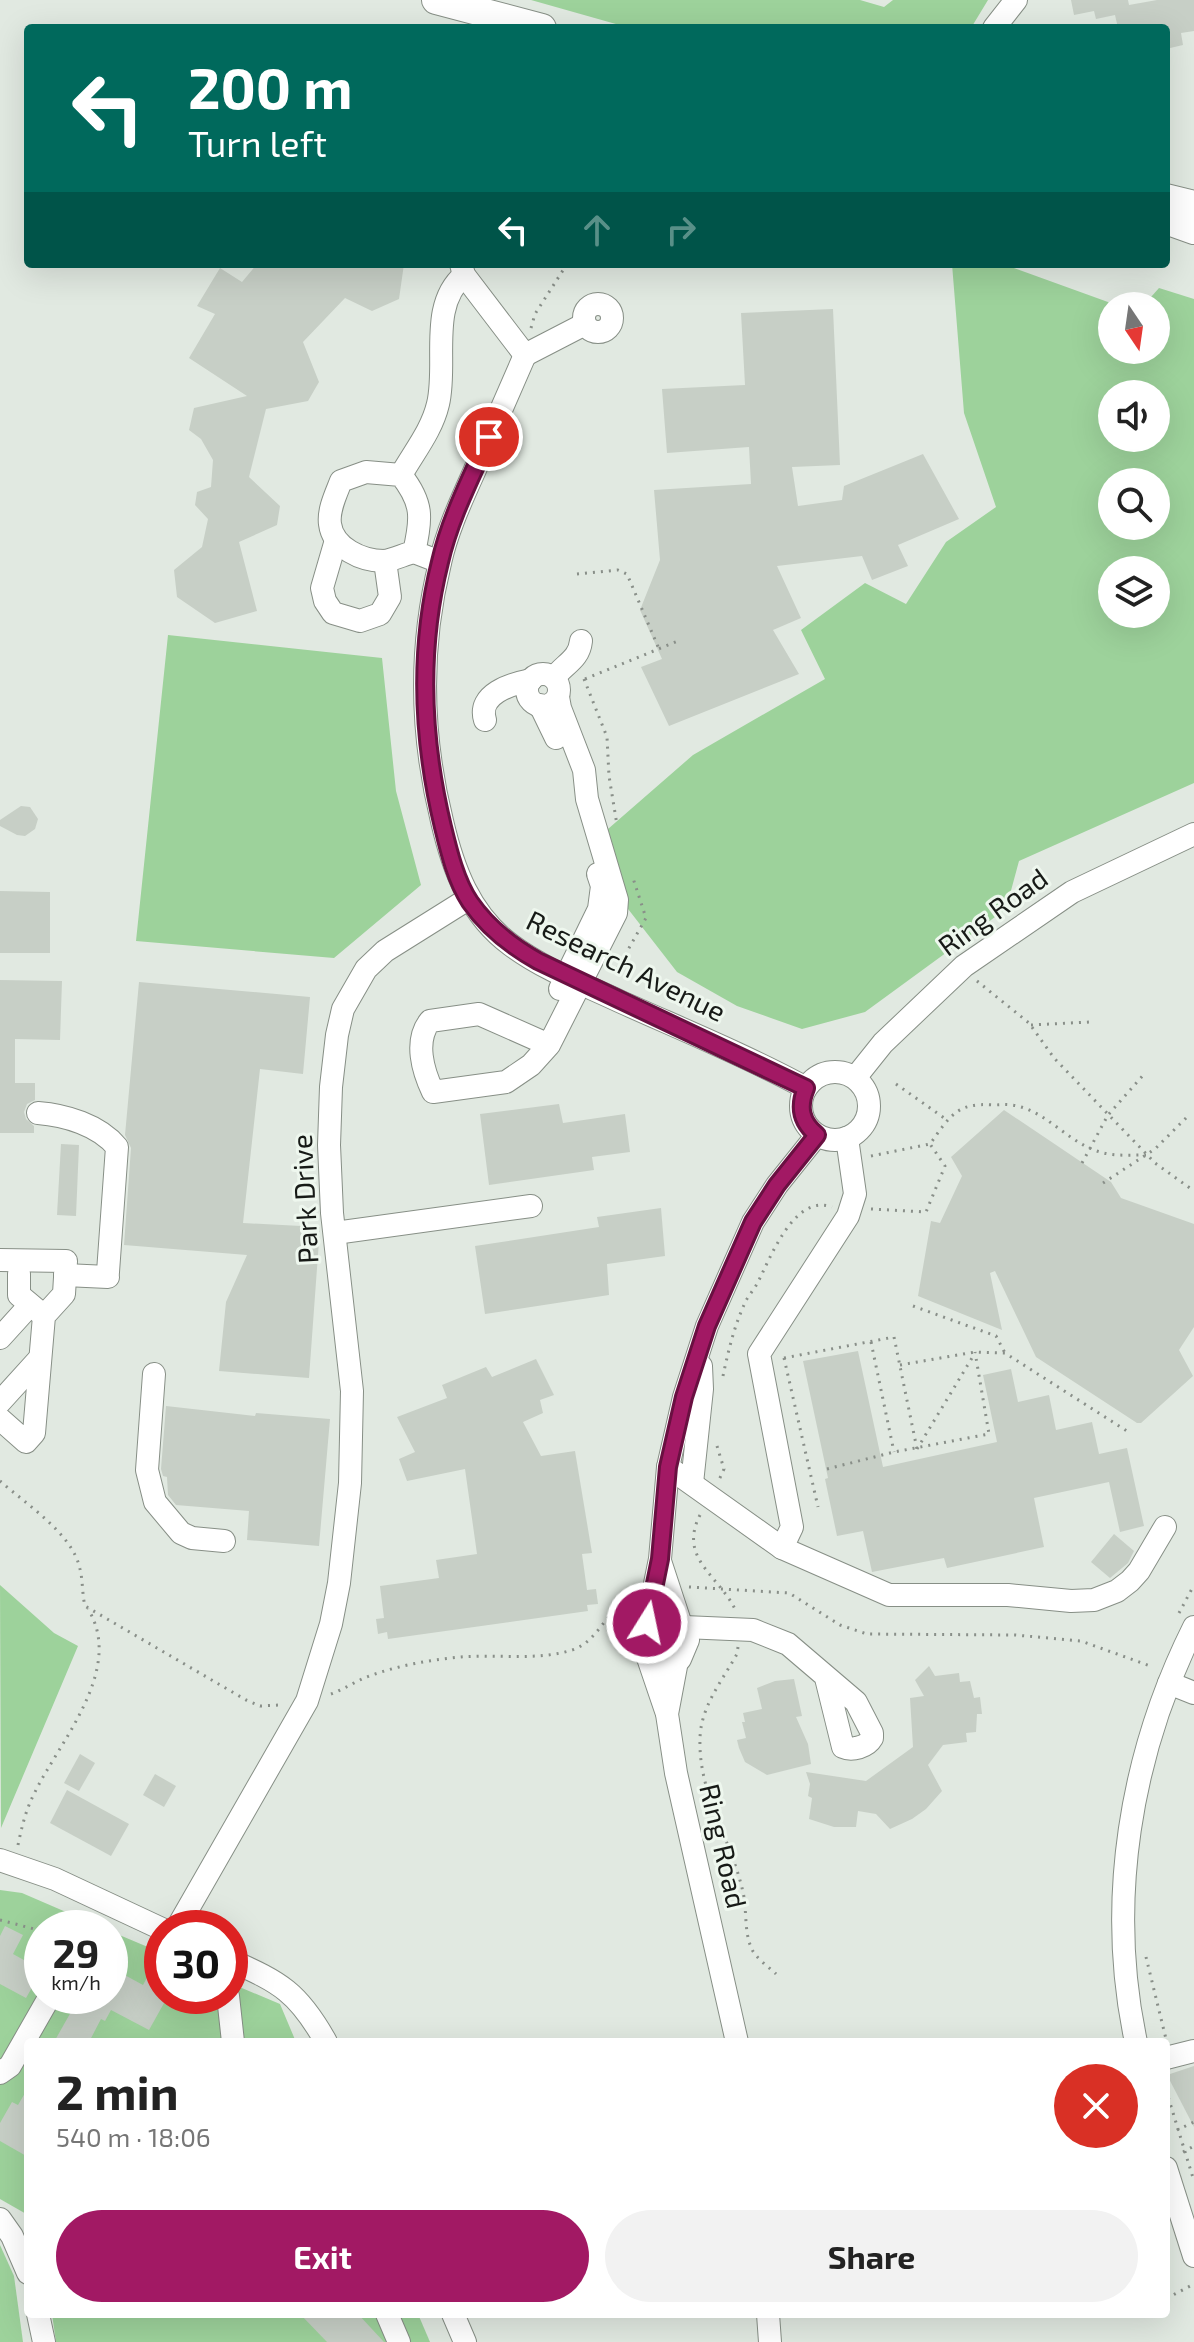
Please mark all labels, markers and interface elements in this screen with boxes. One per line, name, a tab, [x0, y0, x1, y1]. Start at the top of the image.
text: 200 m	[188, 53, 353, 120]
icon: left	[56, 56, 160, 160]
text: Turn left	[188, 121, 327, 164]
icon: left	[491, 208, 535, 252]
icon: ahead	[575, 208, 619, 252]
icon: right	[659, 208, 703, 252]
north arrow	[1098, 292, 1170, 364]
map controls	[1098, 292, 1170, 628]
button: sound	[1098, 380, 1170, 452]
pin	[455, 403, 523, 471]
icon: arrive	[467, 415, 511, 459]
button: search	[1098, 468, 1170, 540]
button: layers	[1098, 556, 1170, 628]
street label: Ring Road	[931, 860, 1054, 962]
street label: Research Avenue	[521, 902, 731, 1028]
street label: Park Drive	[284, 1133, 324, 1265]
position arrow	[605, 1581, 689, 1665]
street label: Ring Road	[693, 1780, 755, 1911]
speed limit sign: 30	[144, 1910, 248, 2014]
text: 29	[53, 1928, 99, 1976]
text: km/h	[51, 1970, 101, 1994]
text: 2 min	[56, 2062, 179, 2120]
button: close	[1054, 2064, 1138, 2148]
text: 540 m · 18:06	[56, 2121, 211, 2152]
button: Exit	[56, 2210, 589, 2302]
button: Share	[605, 2210, 1138, 2302]

